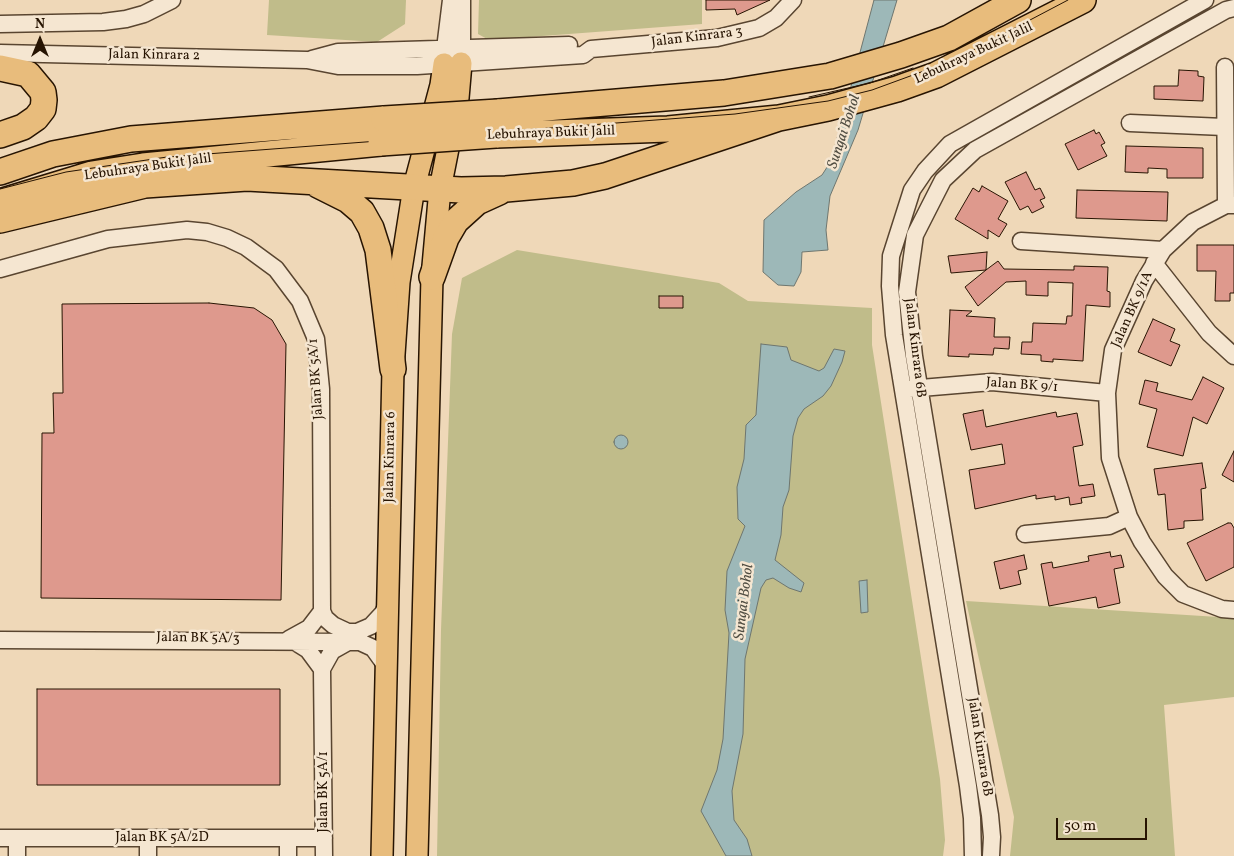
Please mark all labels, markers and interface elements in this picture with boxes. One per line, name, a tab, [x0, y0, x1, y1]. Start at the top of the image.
north arrow	[15, 15, 65, 65]
text: N	[35, 15, 45, 34]
street label: Lebuhraya Bukit Jalil	[912, 19, 1036, 89]
street label: Jalan Kinrara 3	[651, 24, 743, 52]
street label: Jalan Kinrara 2	[108, 47, 200, 65]
water label: Sungai Bohol	[825, 93, 865, 171]
street label: Lebuhraya Bukit Jalil	[487, 123, 615, 145]
street label: Lebuhraya Bukit Jalil	[83, 151, 213, 185]
street label: Jalan BK 9/1A	[1109, 269, 1157, 351]
street label: Jalan Kinrara 6B	[900, 297, 928, 399]
street label: Jalan BK 5A/1	[306, 338, 328, 420]
street label: Jalan BK 9/1	[985, 375, 1059, 397]
street label: Jalan Kinrara 6	[382, 411, 400, 503]
water label: Sungai Bohol	[731, 563, 759, 641]
street label: Jalan BK 5A/3	[156, 630, 240, 648]
street label: Jalan Kinrara 6B	[963, 696, 995, 798]
street label: Jalan BK 5A/1	[316, 751, 332, 833]
scale bar	[1059, 808, 1150, 840]
text: 50 m	[1064, 816, 1096, 837]
street label: Jalan BK 5A/2D	[115, 830, 209, 846]

